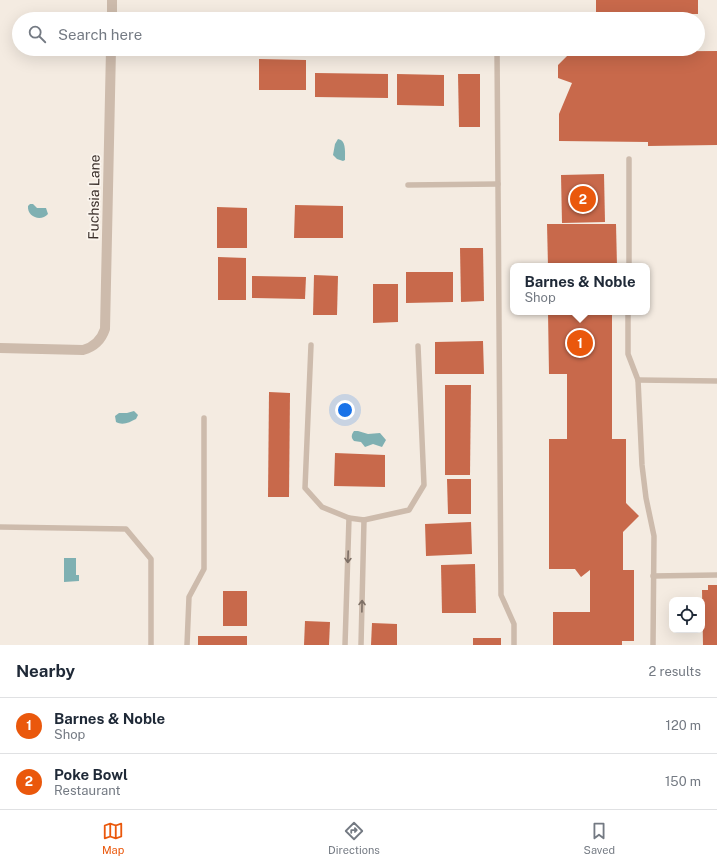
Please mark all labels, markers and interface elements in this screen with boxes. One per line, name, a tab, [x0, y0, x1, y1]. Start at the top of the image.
search box	[12, 12, 705, 56]
icon: search	[26, 23, 48, 45]
text: Search here	[58, 26, 142, 43]
street label: Fuchsia Lane	[85, 154, 103, 240]
pin: 2	[570, 184, 596, 214]
popup	[510, 263, 650, 315]
text: Barnes & Noble	[524, 273, 636, 290]
text: Shop	[524, 290, 556, 305]
pin: 1	[567, 328, 593, 358]
your location	[335, 400, 355, 420]
one-way arrow	[344, 550, 352, 563]
map controls	[669, 597, 705, 633]
button: locate	[669, 597, 705, 633]
one-way arrow	[358, 600, 366, 613]
text: Nearby	[16, 661, 75, 681]
text: 2 results	[649, 664, 701, 679]
text: Barnes & Noble	[54, 710, 165, 727]
text: 1	[26, 718, 32, 733]
text: 120 m	[666, 718, 701, 733]
text: Shop	[54, 727, 85, 742]
text: Poke Bowl	[54, 766, 128, 783]
text: 2	[25, 774, 33, 789]
text: 150 m	[665, 774, 701, 789]
text: Restaurant	[54, 783, 120, 798]
tab: Map	[102, 820, 124, 856]
tab: Directions	[328, 820, 380, 856]
tab: Saved	[584, 820, 615, 856]

